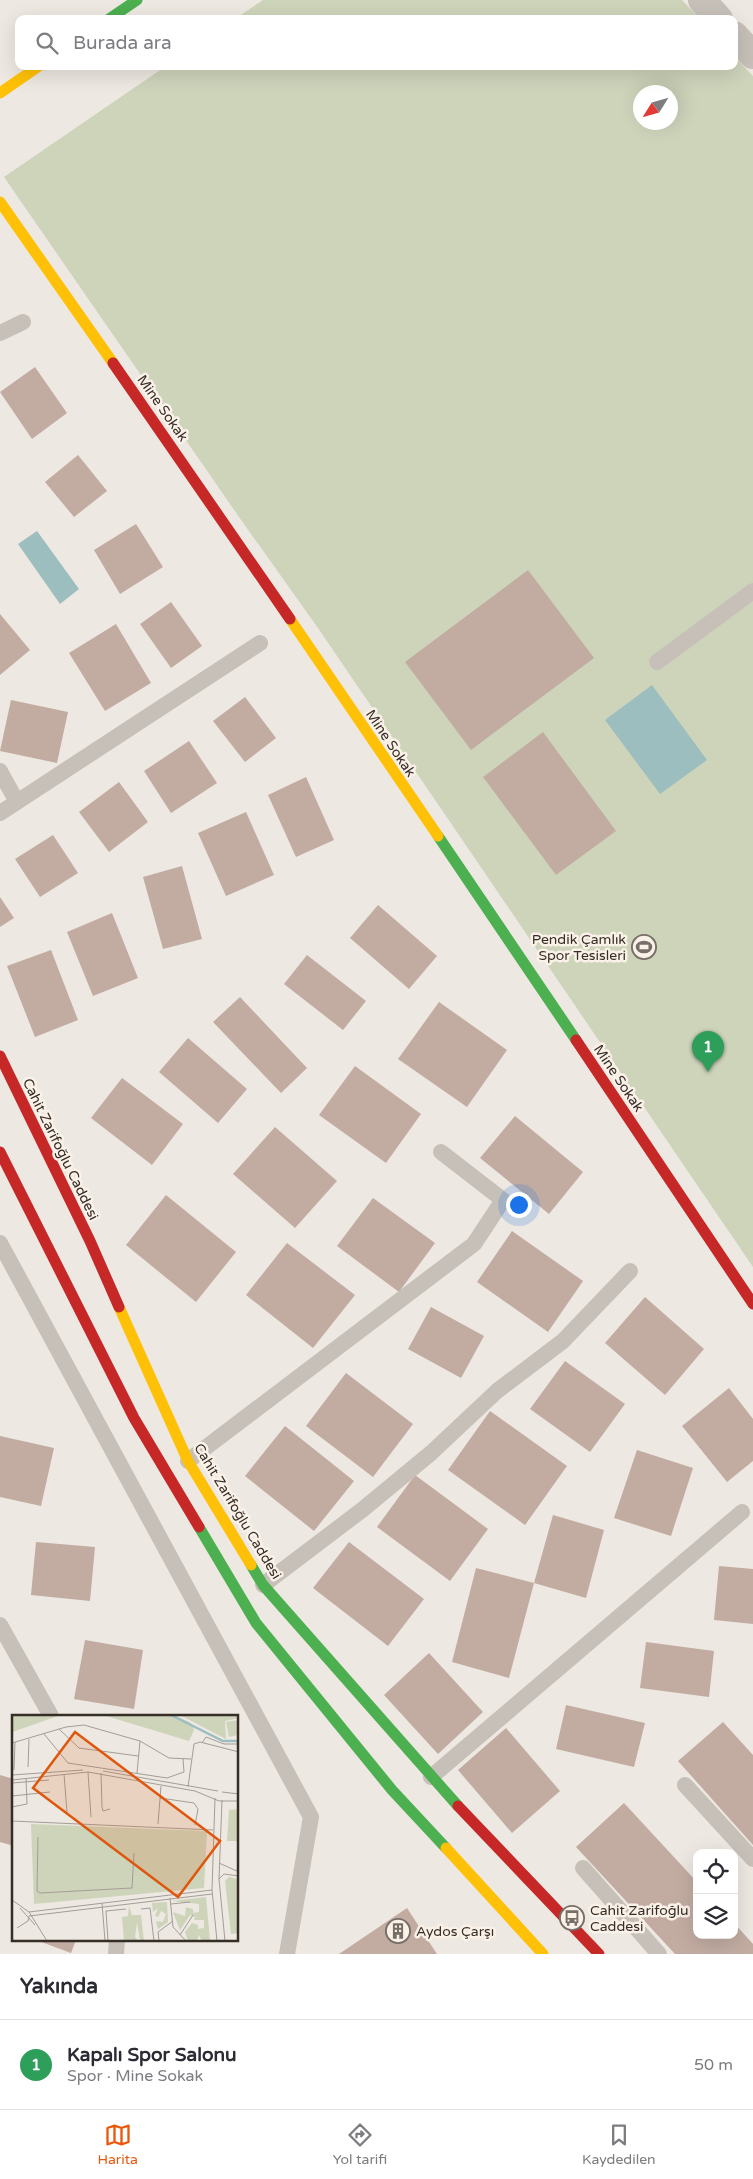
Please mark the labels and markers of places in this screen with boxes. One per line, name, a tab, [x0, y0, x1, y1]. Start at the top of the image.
place label: Pendik Çamlık Spor Tesisleri	[532, 931, 626, 964]
sports icon: Pendik Çamlık Spor Tesisleri	[631, 934, 657, 960]
pin: 1	[692, 1031, 724, 1072]
place label: Cahit Zarifoğlu Caddesi	[590, 1902, 689, 1935]
bus stop icon: Cahit Zarifoğlu Caddesi	[559, 1905, 585, 1931]
building icon: Aydos Çarşı	[385, 1918, 411, 1944]
place label: Aydos Çarşı	[416, 1923, 494, 1940]

